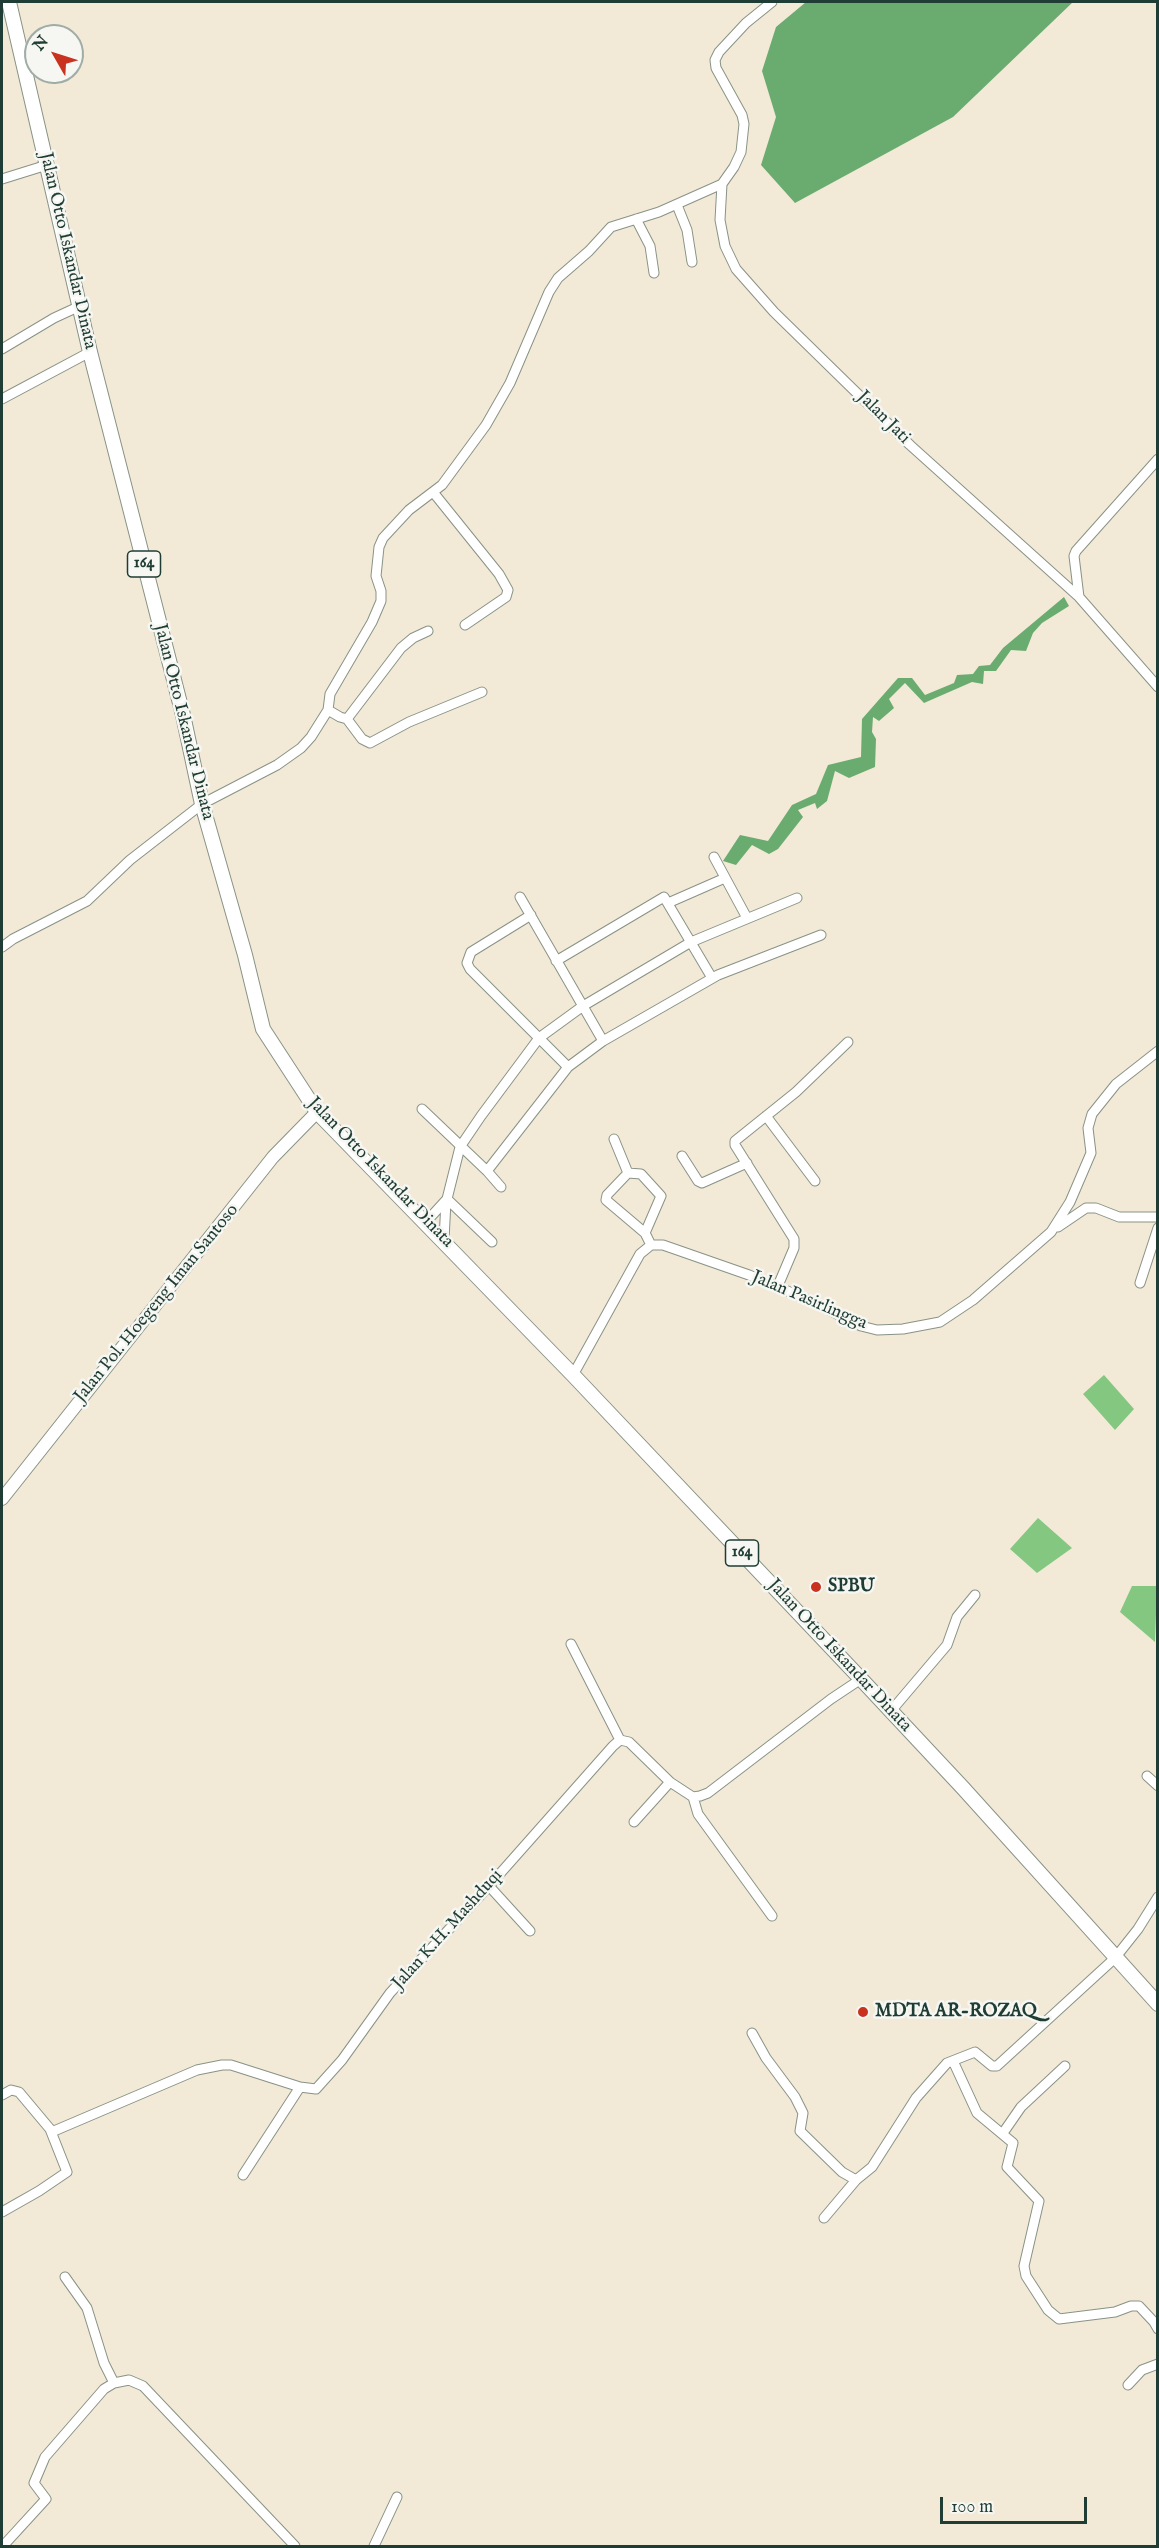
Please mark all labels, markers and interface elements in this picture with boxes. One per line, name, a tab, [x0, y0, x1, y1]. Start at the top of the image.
north arrow	[24, 24, 84, 84]
text: N	[29, 32, 54, 56]
street label: Jalan Otto Iskandar Dinata	[34, 150, 100, 352]
street label: Jalan Jati	[852, 387, 914, 449]
road number: 164	[128, 551, 160, 577]
street label: Jalan Otto Iskandar Dinata	[148, 622, 218, 822]
street label: Jalan Otto Iskandar Dinata	[302, 1093, 458, 1253]
street label: Jalan Pol. Hoegeng Iman Santoso	[70, 1200, 244, 1408]
street label: Jalan Pasirlingga	[748, 1267, 870, 1335]
road number: 164	[726, 1540, 758, 1566]
street label: Jalan Otto Iskandar Dinata	[762, 1575, 916, 1737]
place label: SPBU	[828, 1576, 875, 1598]
marker: SPBU	[809, 1580, 823, 1594]
street label: Jalan K.H. Mashduqi	[388, 1865, 508, 1995]
place label: MDTA AR-ROZAQ	[875, 2001, 1037, 2023]
marker: MDTA AR-ROZAQ	[856, 2005, 870, 2019]
scale bar	[943, 2485, 1090, 2523]
text: 100 m	[951, 2496, 993, 2519]

